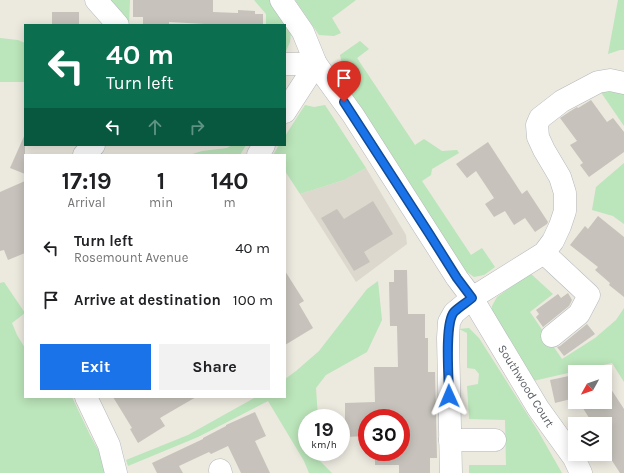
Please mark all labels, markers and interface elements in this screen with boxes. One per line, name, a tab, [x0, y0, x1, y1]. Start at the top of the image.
text: 40 m	[106, 38, 174, 71]
icon: left	[40, 40, 92, 92]
pin	[327, 61, 361, 102]
icon: arrive	[333, 67, 355, 89]
text: Turn left	[106, 72, 174, 94]
icon: left	[102, 116, 124, 138]
icon: ahead	[144, 116, 166, 138]
icon: right	[186, 116, 208, 138]
text: 17:19	[61, 167, 112, 195]
text: 1	[157, 167, 165, 195]
text: 140	[210, 167, 249, 195]
text: Arrival	[68, 195, 106, 210]
text: min	[149, 195, 173, 210]
text: m	[223, 195, 236, 210]
text: Turn left	[74, 232, 133, 250]
icon: left	[40, 237, 62, 259]
text: 40 m	[235, 239, 270, 257]
text: Rosemount Avenue	[74, 250, 188, 265]
icon: arrive	[40, 289, 62, 311]
text: Arrive at destination	[74, 291, 221, 309]
text: 100 m	[233, 291, 273, 309]
street label: Southwood Court	[495, 342, 557, 430]
button: Exit	[40, 344, 151, 390]
button: Share	[159, 344, 270, 390]
north arrow	[568, 365, 612, 409]
map controls	[568, 365, 612, 461]
position arrow	[428, 375, 470, 417]
speed limit sign: 30	[358, 409, 410, 461]
button: layers	[568, 417, 612, 461]
text: 19	[314, 418, 334, 441]
text: km/h	[311, 439, 337, 451]

